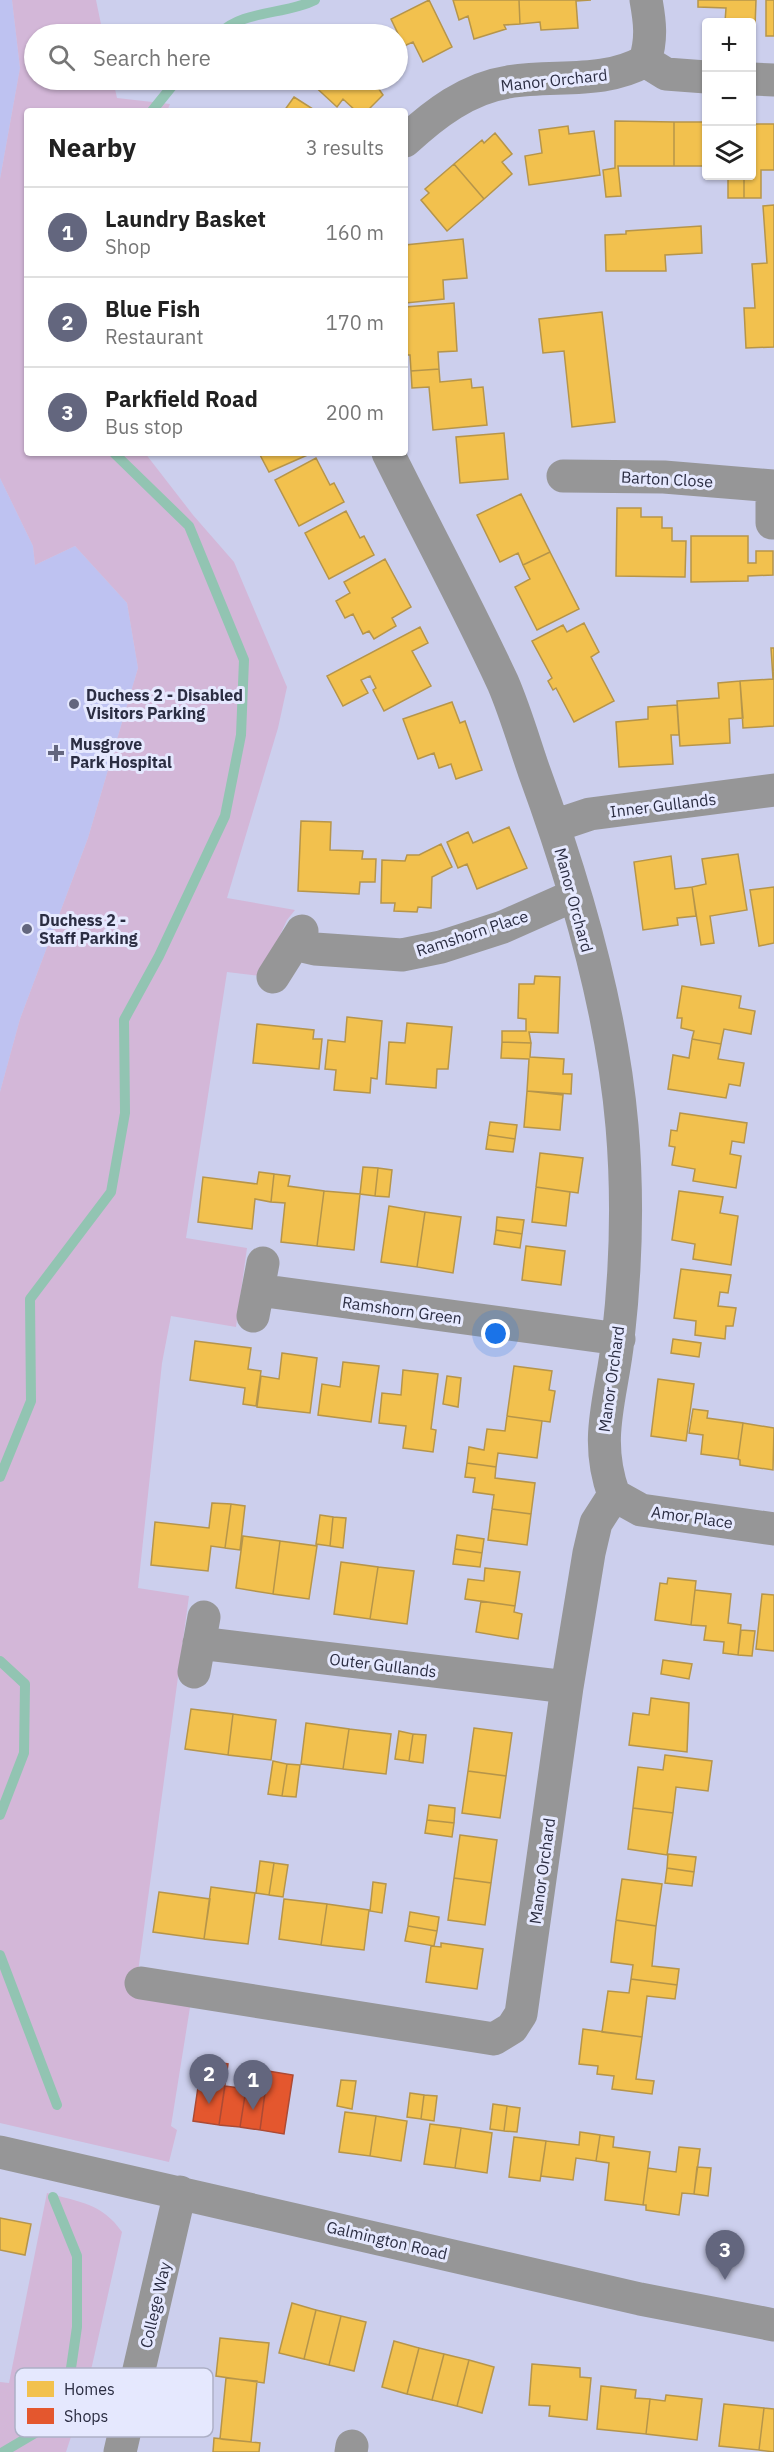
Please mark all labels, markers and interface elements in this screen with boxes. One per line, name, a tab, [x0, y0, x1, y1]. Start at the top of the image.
map controls	[702, 18, 756, 180]
button: +	[702, 18, 756, 72]
search box	[24, 24, 408, 90]
icon: search	[45, 41, 78, 74]
text: Search here	[93, 43, 211, 72]
street label: Manor Orchard	[500, 64, 608, 96]
button: −	[702, 72, 756, 126]
button: layers	[702, 126, 756, 180]
text: Nearby	[48, 130, 136, 164]
text: 3 results	[306, 134, 384, 161]
text: Laundry Basket	[105, 204, 266, 233]
text: 1	[62, 219, 74, 246]
text: 160 m	[326, 219, 384, 246]
text: Shop	[105, 233, 151, 260]
text: Blue Fish	[105, 294, 200, 323]
text: 2	[62, 309, 74, 336]
text: 170 m	[326, 309, 384, 336]
text: Restaurant	[105, 323, 203, 350]
text: Parkfield Road	[105, 384, 258, 413]
text: 3	[62, 399, 74, 426]
text: 200 m	[326, 399, 384, 426]
text: Bus stop	[105, 413, 183, 440]
street label: Barton Close	[620, 467, 714, 491]
place label: Duchess 2 - Disabled Visitors Parking	[86, 685, 243, 723]
marker: Duchess 2 - Disabled Visitors Parking	[67, 697, 81, 711]
place label: Musgrove Park Hospital	[70, 734, 172, 772]
marker: Musgrove Park Hospital	[47, 744, 65, 762]
street label: Inner Gullands	[609, 789, 717, 821]
street label: Manor Orchard	[550, 846, 598, 954]
street label: Ramshorn Place	[414, 905, 531, 961]
place label: Duchess 2 - Staff Parking	[39, 910, 138, 948]
marker: Duchess 2 - Staff Parking	[20, 922, 34, 936]
street label: Ramshorn Green	[341, 1292, 463, 1328]
your location	[481, 1319, 510, 1348]
street label: Manor Orchard	[594, 1325, 628, 1433]
street label: Amor Place	[650, 1501, 734, 1533]
street label: Outer Gullands	[328, 1648, 438, 1682]
street label: Manor Orchard	[525, 1817, 559, 1925]
pin: 2	[190, 2054, 228, 2104]
pin: 1	[234, 2060, 272, 2110]
street label: Galmington Road	[324, 2216, 450, 2264]
pin: 3	[706, 2230, 744, 2280]
street label: College Way	[135, 2260, 175, 2350]
legend	[15, 2368, 213, 2437]
text: Homes	[64, 2379, 115, 2399]
text: Shops	[64, 2406, 108, 2426]

